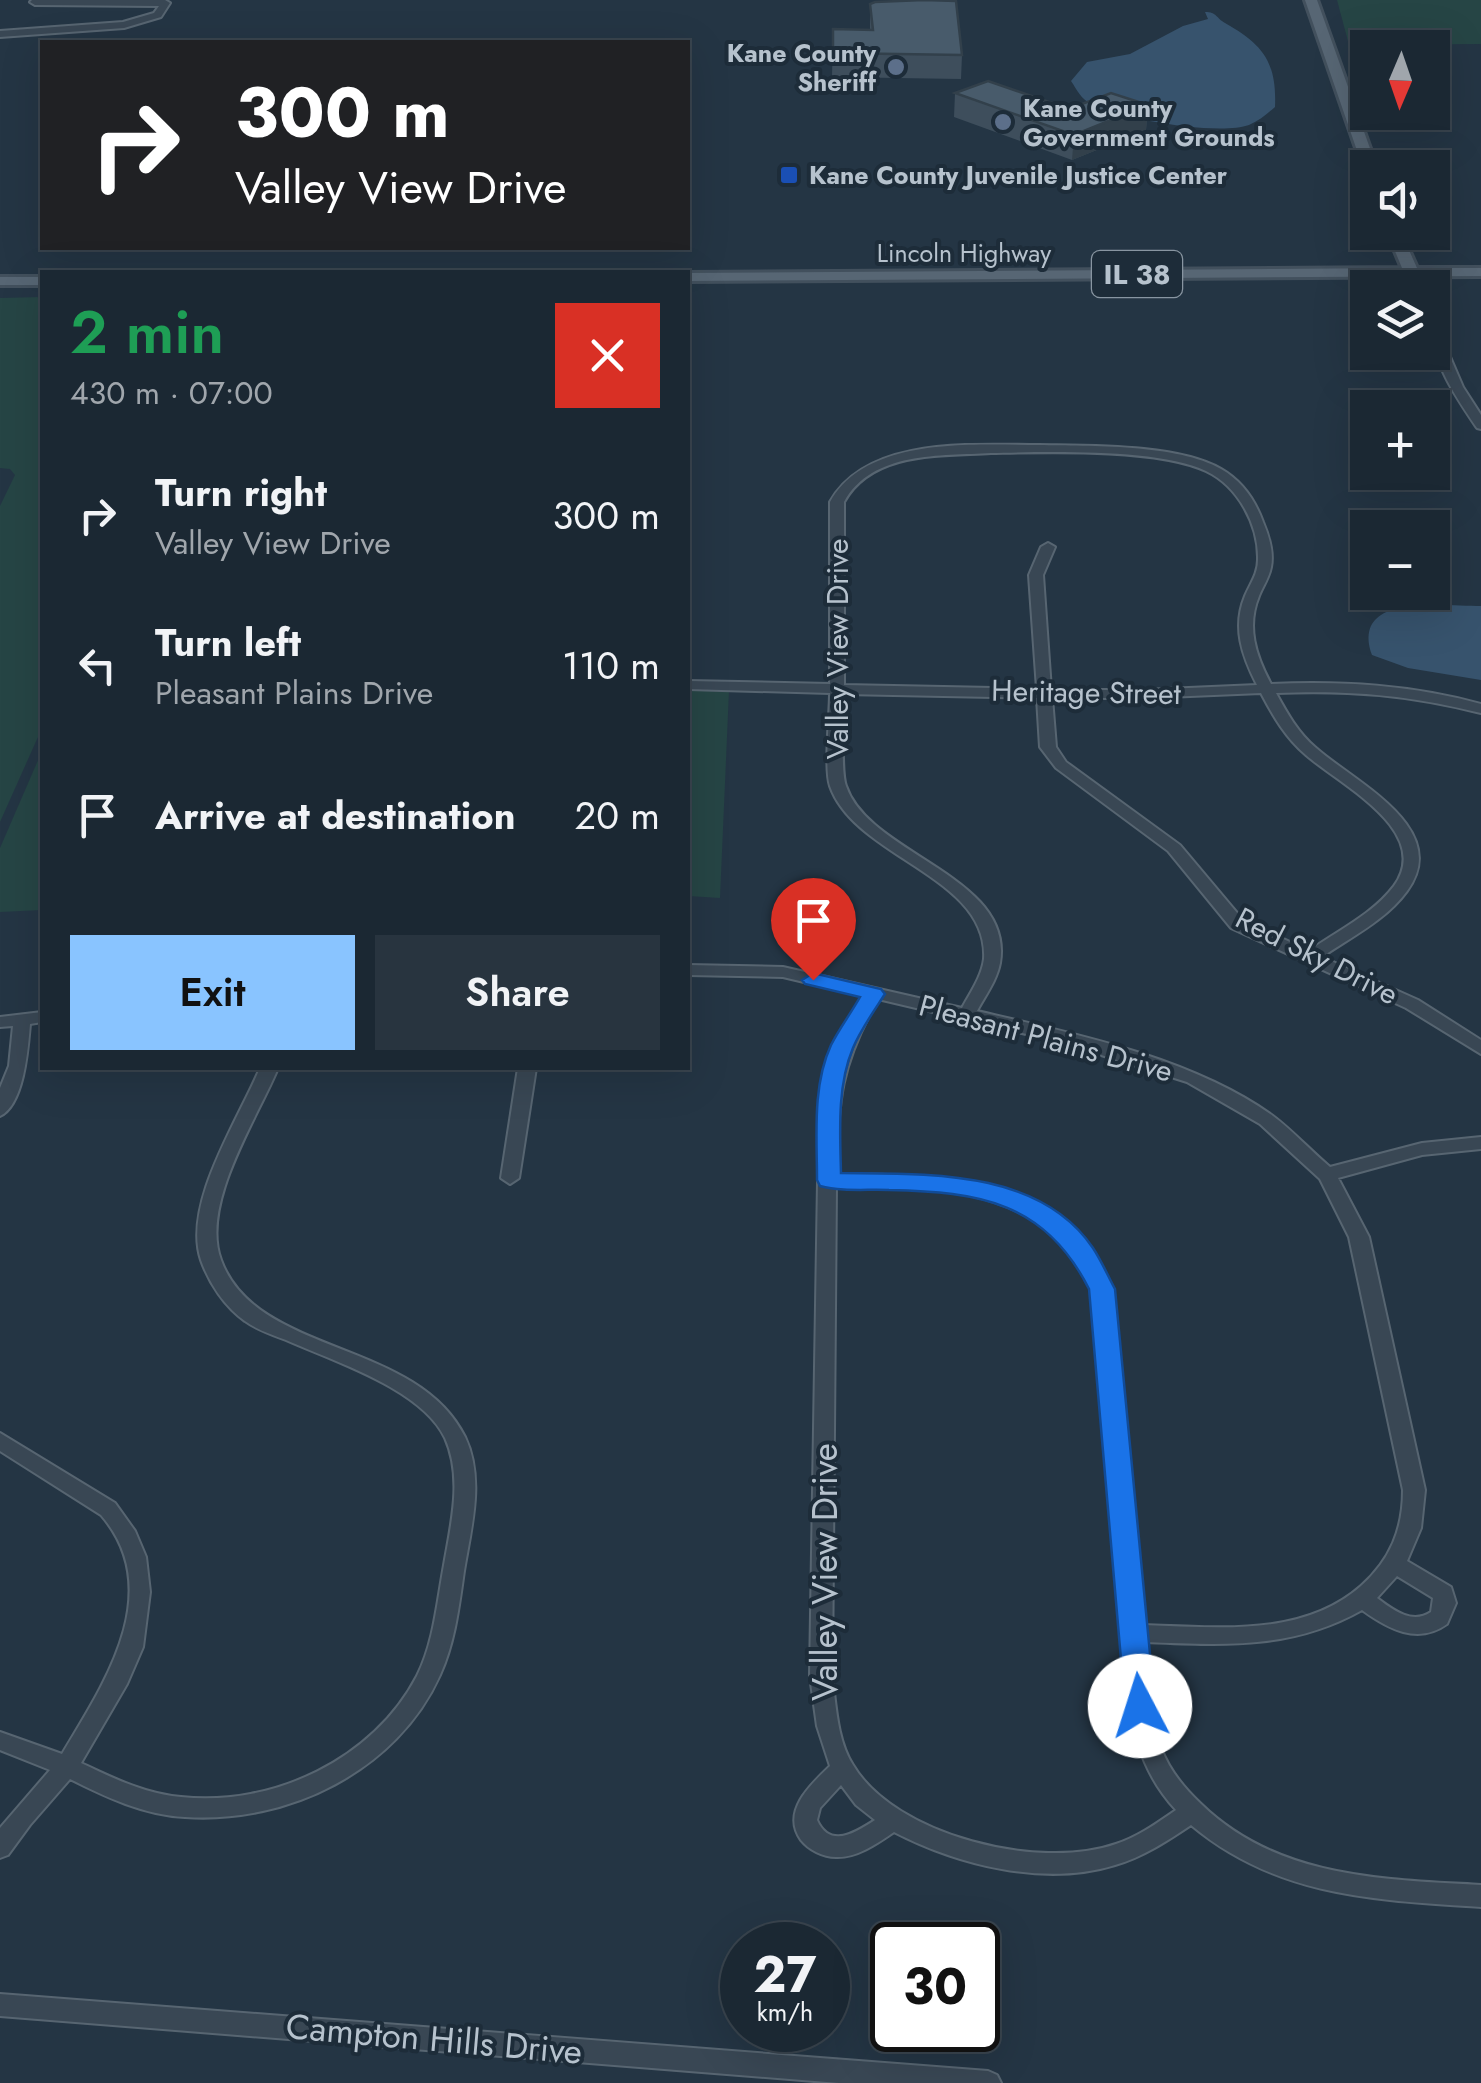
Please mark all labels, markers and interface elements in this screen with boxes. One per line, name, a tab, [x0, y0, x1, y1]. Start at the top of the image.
north arrow	[1350, 30, 1450, 130]
map controls	[1350, 30, 1450, 610]
place label: Kane County Sheriff	[727, 35, 877, 100]
marker: Kane County Sheriff	[885, 56, 907, 78]
text: 300 m	[235, 62, 450, 163]
icon: right	[70, 80, 200, 210]
place label: Kane County Government Grounds	[1023, 90, 1275, 155]
marker: Kane County Government Grounds	[992, 111, 1014, 133]
button: sound	[1350, 150, 1450, 250]
text: Valley View Drive	[235, 155, 566, 220]
place label: Kane County Juvenile Justice Center	[809, 157, 1228, 193]
marker: Kane County Juvenile Justice Center	[778, 164, 800, 186]
street label: Lincoln Highway	[877, 235, 1051, 271]
road number: IL 38	[1092, 251, 1182, 297]
button: layers	[1350, 270, 1450, 370]
text: 2 min	[70, 289, 224, 376]
button: close	[555, 303, 660, 408]
text: 430 m · 07:00	[70, 370, 273, 416]
button: +	[1350, 390, 1450, 490]
text: Turn right	[155, 465, 327, 520]
icon: right	[70, 488, 125, 543]
text: 300 m	[553, 488, 660, 543]
button: −	[1350, 510, 1450, 610]
text: Valley View Drive	[155, 520, 391, 566]
street label: Valley View Drive	[816, 539, 859, 759]
text: Turn left	[155, 615, 301, 670]
icon: left	[70, 638, 125, 693]
text: 110 m	[562, 638, 660, 693]
street label: Heritage Street	[991, 669, 1182, 715]
text: Pleasant Plains Drive	[155, 670, 433, 716]
icon: arrive	[70, 788, 125, 843]
text: Arrive at destination	[155, 788, 516, 843]
text: 20 m	[575, 788, 660, 843]
pin	[771, 878, 856, 981]
icon: arrive	[786, 893, 841, 948]
street label: Red Sky Drive	[1228, 897, 1406, 1015]
button: Exit	[70, 935, 355, 1050]
button: Share	[375, 935, 660, 1050]
street label: Pleasant Plains Drive	[914, 983, 1178, 1093]
street label: Valley View Drive	[800, 1443, 850, 1701]
position arrow	[1088, 1654, 1192, 1758]
speed limit sign: 30	[870, 1922, 1000, 2052]
text: 27	[754, 1938, 816, 2011]
text: km/h	[757, 1994, 813, 2030]
street label: Campton Hills Drive	[284, 2001, 584, 2077]

